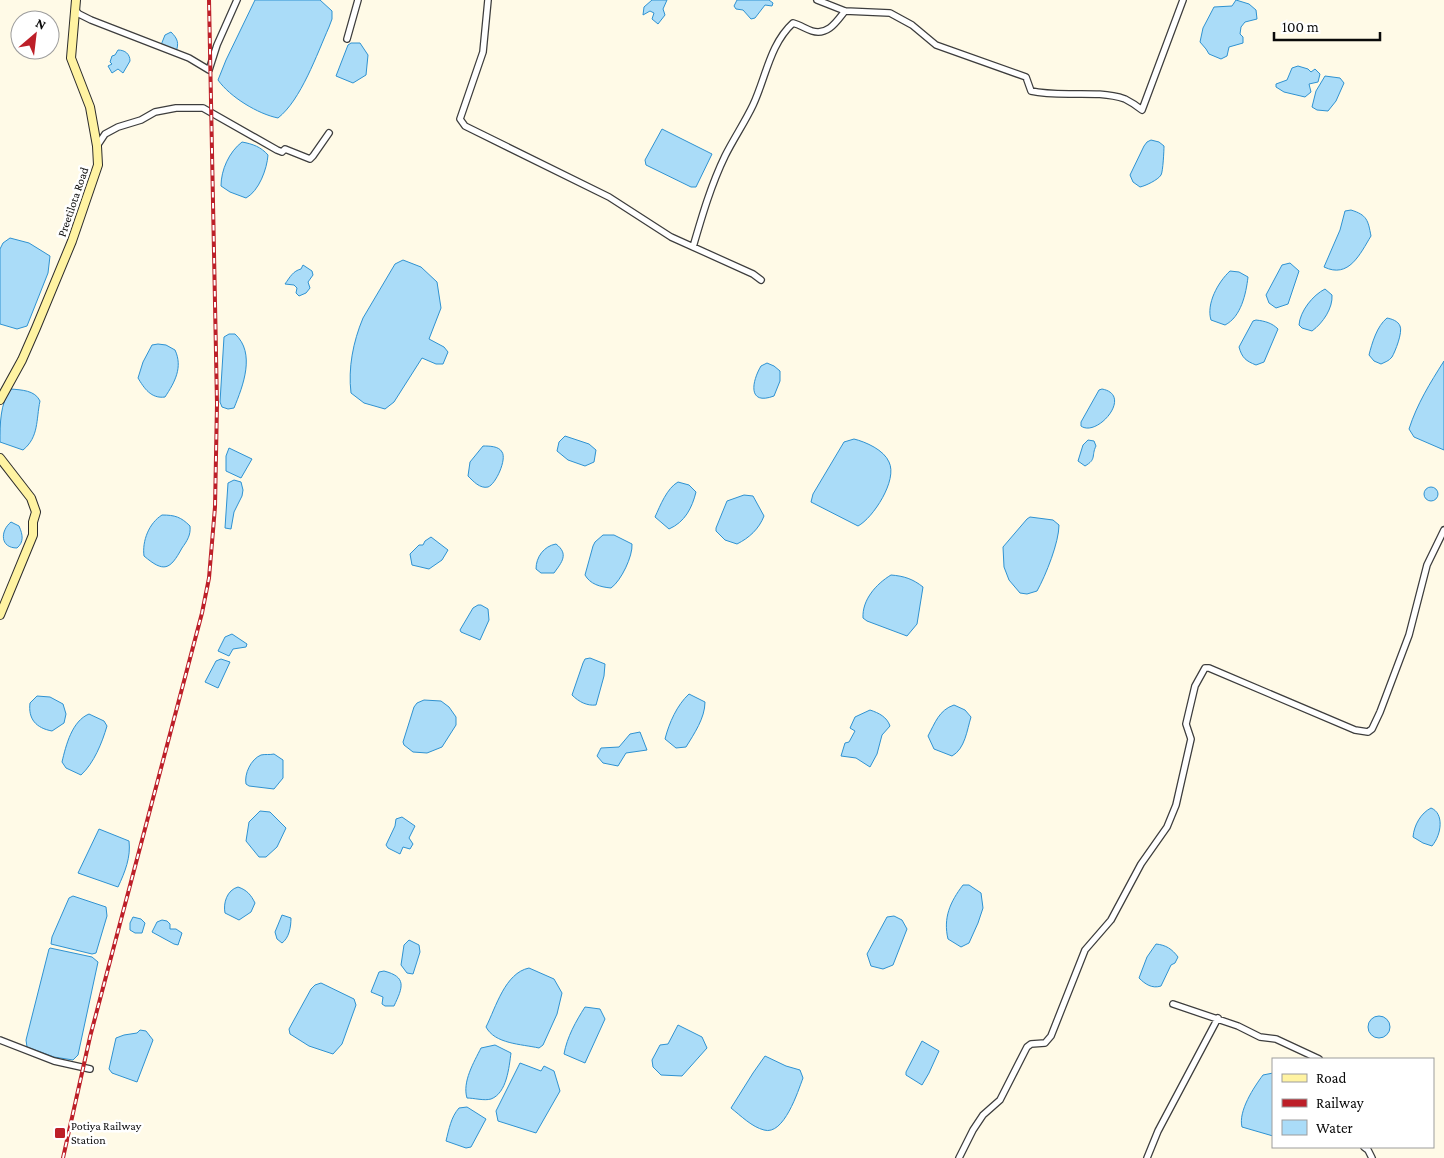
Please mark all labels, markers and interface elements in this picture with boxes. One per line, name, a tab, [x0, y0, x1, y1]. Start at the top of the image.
north arrow	[10, 10, 60, 60]
scale bar	[1274, 10, 1380, 42]
text: N	[33, 14, 49, 33]
text: 100 m	[1282, 19, 1319, 35]
street label: Preetilota Road	[55, 165, 92, 239]
legend	[1272, 1058, 1434, 1148]
text: Road	[1316, 1070, 1347, 1086]
text: Railway	[1316, 1095, 1364, 1112]
place label: Potiya Railway Station	[71, 1119, 142, 1147]
text: Water	[1316, 1120, 1353, 1136]
marker: Potiya Railway Station	[53, 1126, 67, 1140]

